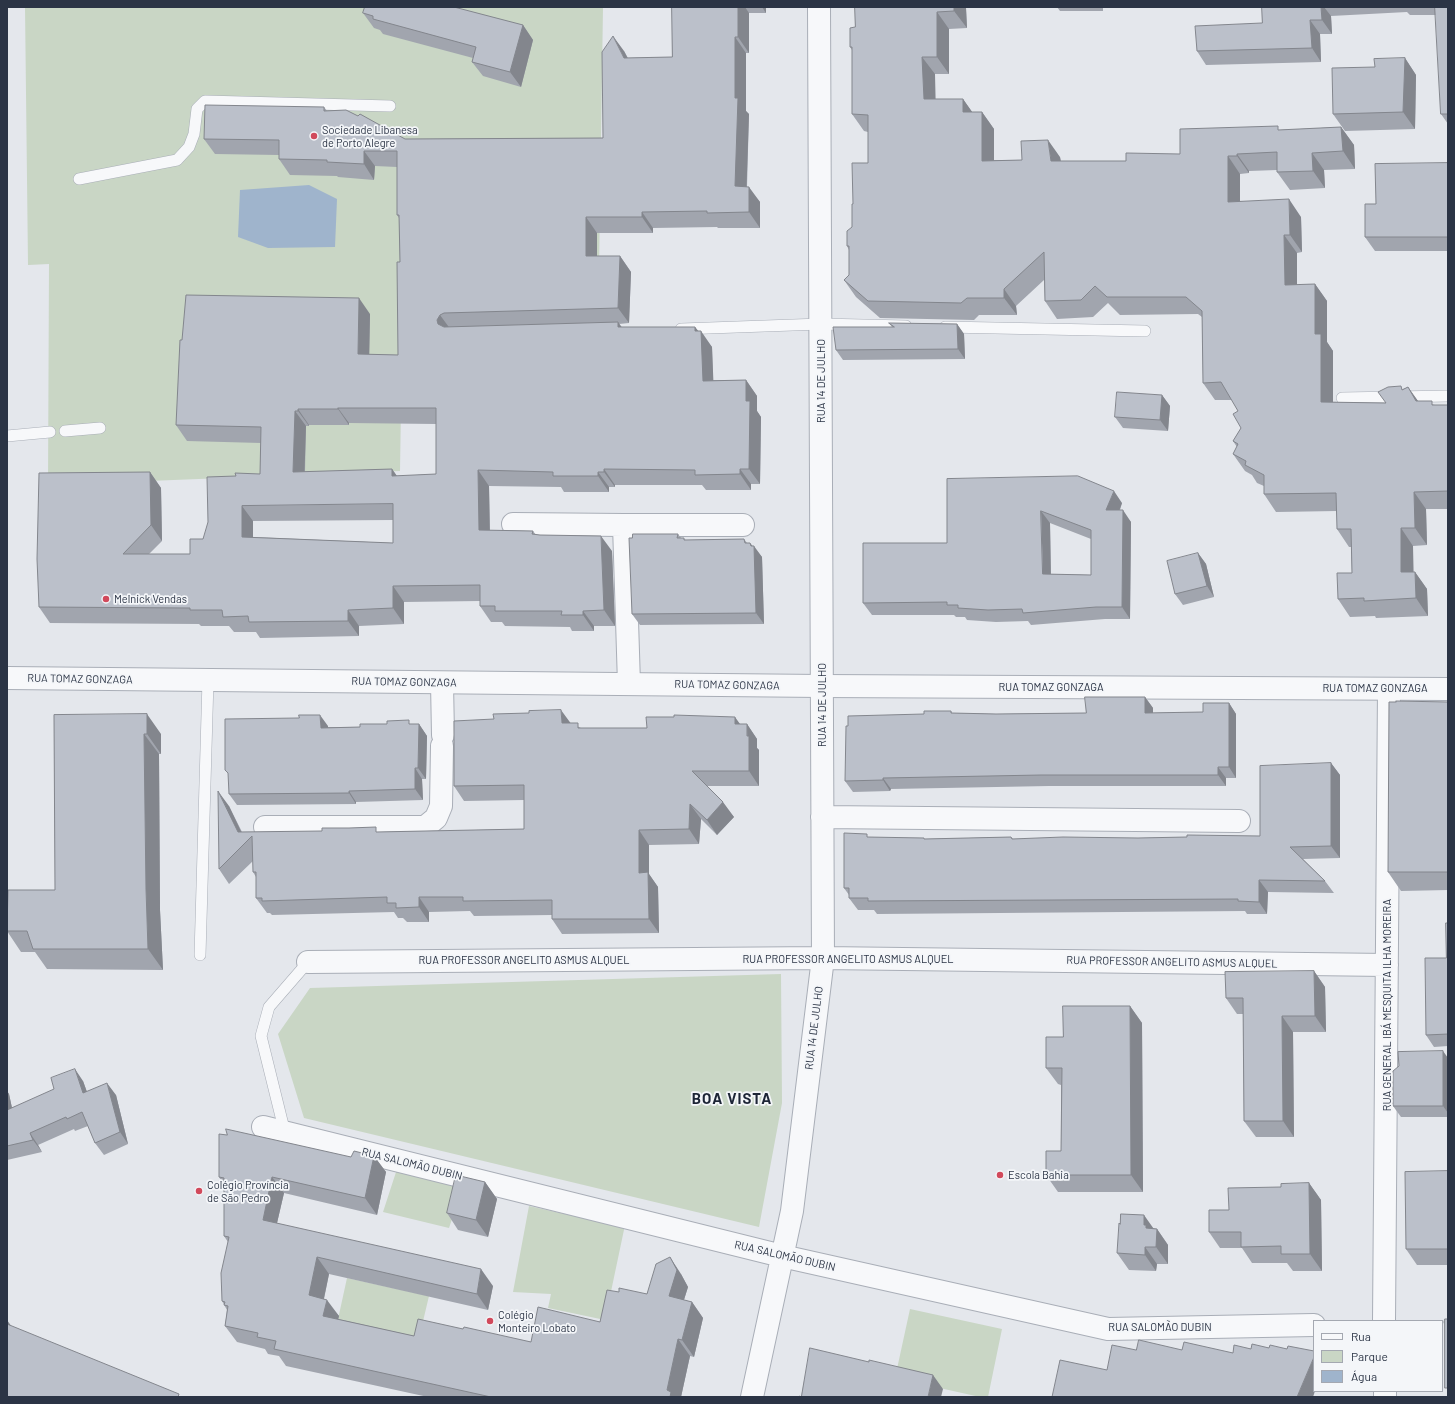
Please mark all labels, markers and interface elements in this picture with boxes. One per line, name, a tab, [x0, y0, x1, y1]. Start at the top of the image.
place label: Sociedade Libanesa de Porto Alegre	[322, 123, 418, 149]
marker: Sociedade Libanesa de Porto Alegre	[309, 131, 319, 141]
street label: RUA 14 DE JULHO	[814, 339, 828, 423]
place label: Melnick Vendas	[114, 592, 187, 606]
marker: Melnick Vendas	[101, 594, 111, 604]
street label: RUA 14 DE JULHO	[815, 663, 829, 747]
street label: RUA TOMAZ GONZAGA	[27, 671, 133, 687]
street label: RUA TOMAZ GONZAGA	[351, 674, 457, 690]
street label: RUA TOMAZ GONZAGA	[674, 677, 780, 693]
street label: RUA TOMAZ GONZAGA	[998, 680, 1104, 694]
street label: RUA TOMAZ GONZAGA	[1322, 681, 1428, 695]
street label: RUA GENERAL IBÁ MESQUITA ILHA MOREIRA	[1380, 899, 1394, 1111]
street label: RUA PROFESSOR ANGELITO ASMUS ALQUEL	[742, 952, 954, 966]
street label: RUA PROFESSOR ANGELITO ASMUS ALQUEL	[418, 953, 630, 967]
street label: RUA PROFESSOR ANGELITO ASMUS ALQUEL	[1066, 954, 1278, 970]
street label: RUA 14 DE JULHO	[802, 985, 826, 1071]
district label: BOA VISTA	[692, 1090, 772, 1108]
street label: RUA SALOMÃO DUBIN	[360, 1145, 464, 1183]
place label: Escola Bahia	[1008, 1168, 1069, 1182]
marker: Escola Bahia	[995, 1170, 1005, 1180]
place label: Colégio Província de São Pedro	[207, 1178, 289, 1204]
marker: Colégio Província de São Pedro	[194, 1186, 204, 1196]
street label: RUA SALOMÃO DUBIN	[733, 1238, 837, 1274]
place label: Colégio Monteiro Lobato	[498, 1308, 576, 1334]
marker: Colégio Monteiro Lobato	[485, 1316, 495, 1326]
street label: RUA SALOMÃO DUBIN	[1108, 1320, 1212, 1334]
legend	[1313, 1320, 1443, 1392]
text: Rua	[1351, 1329, 1371, 1343]
text: Parque	[1351, 1349, 1388, 1363]
text: Água	[1351, 1369, 1377, 1383]

